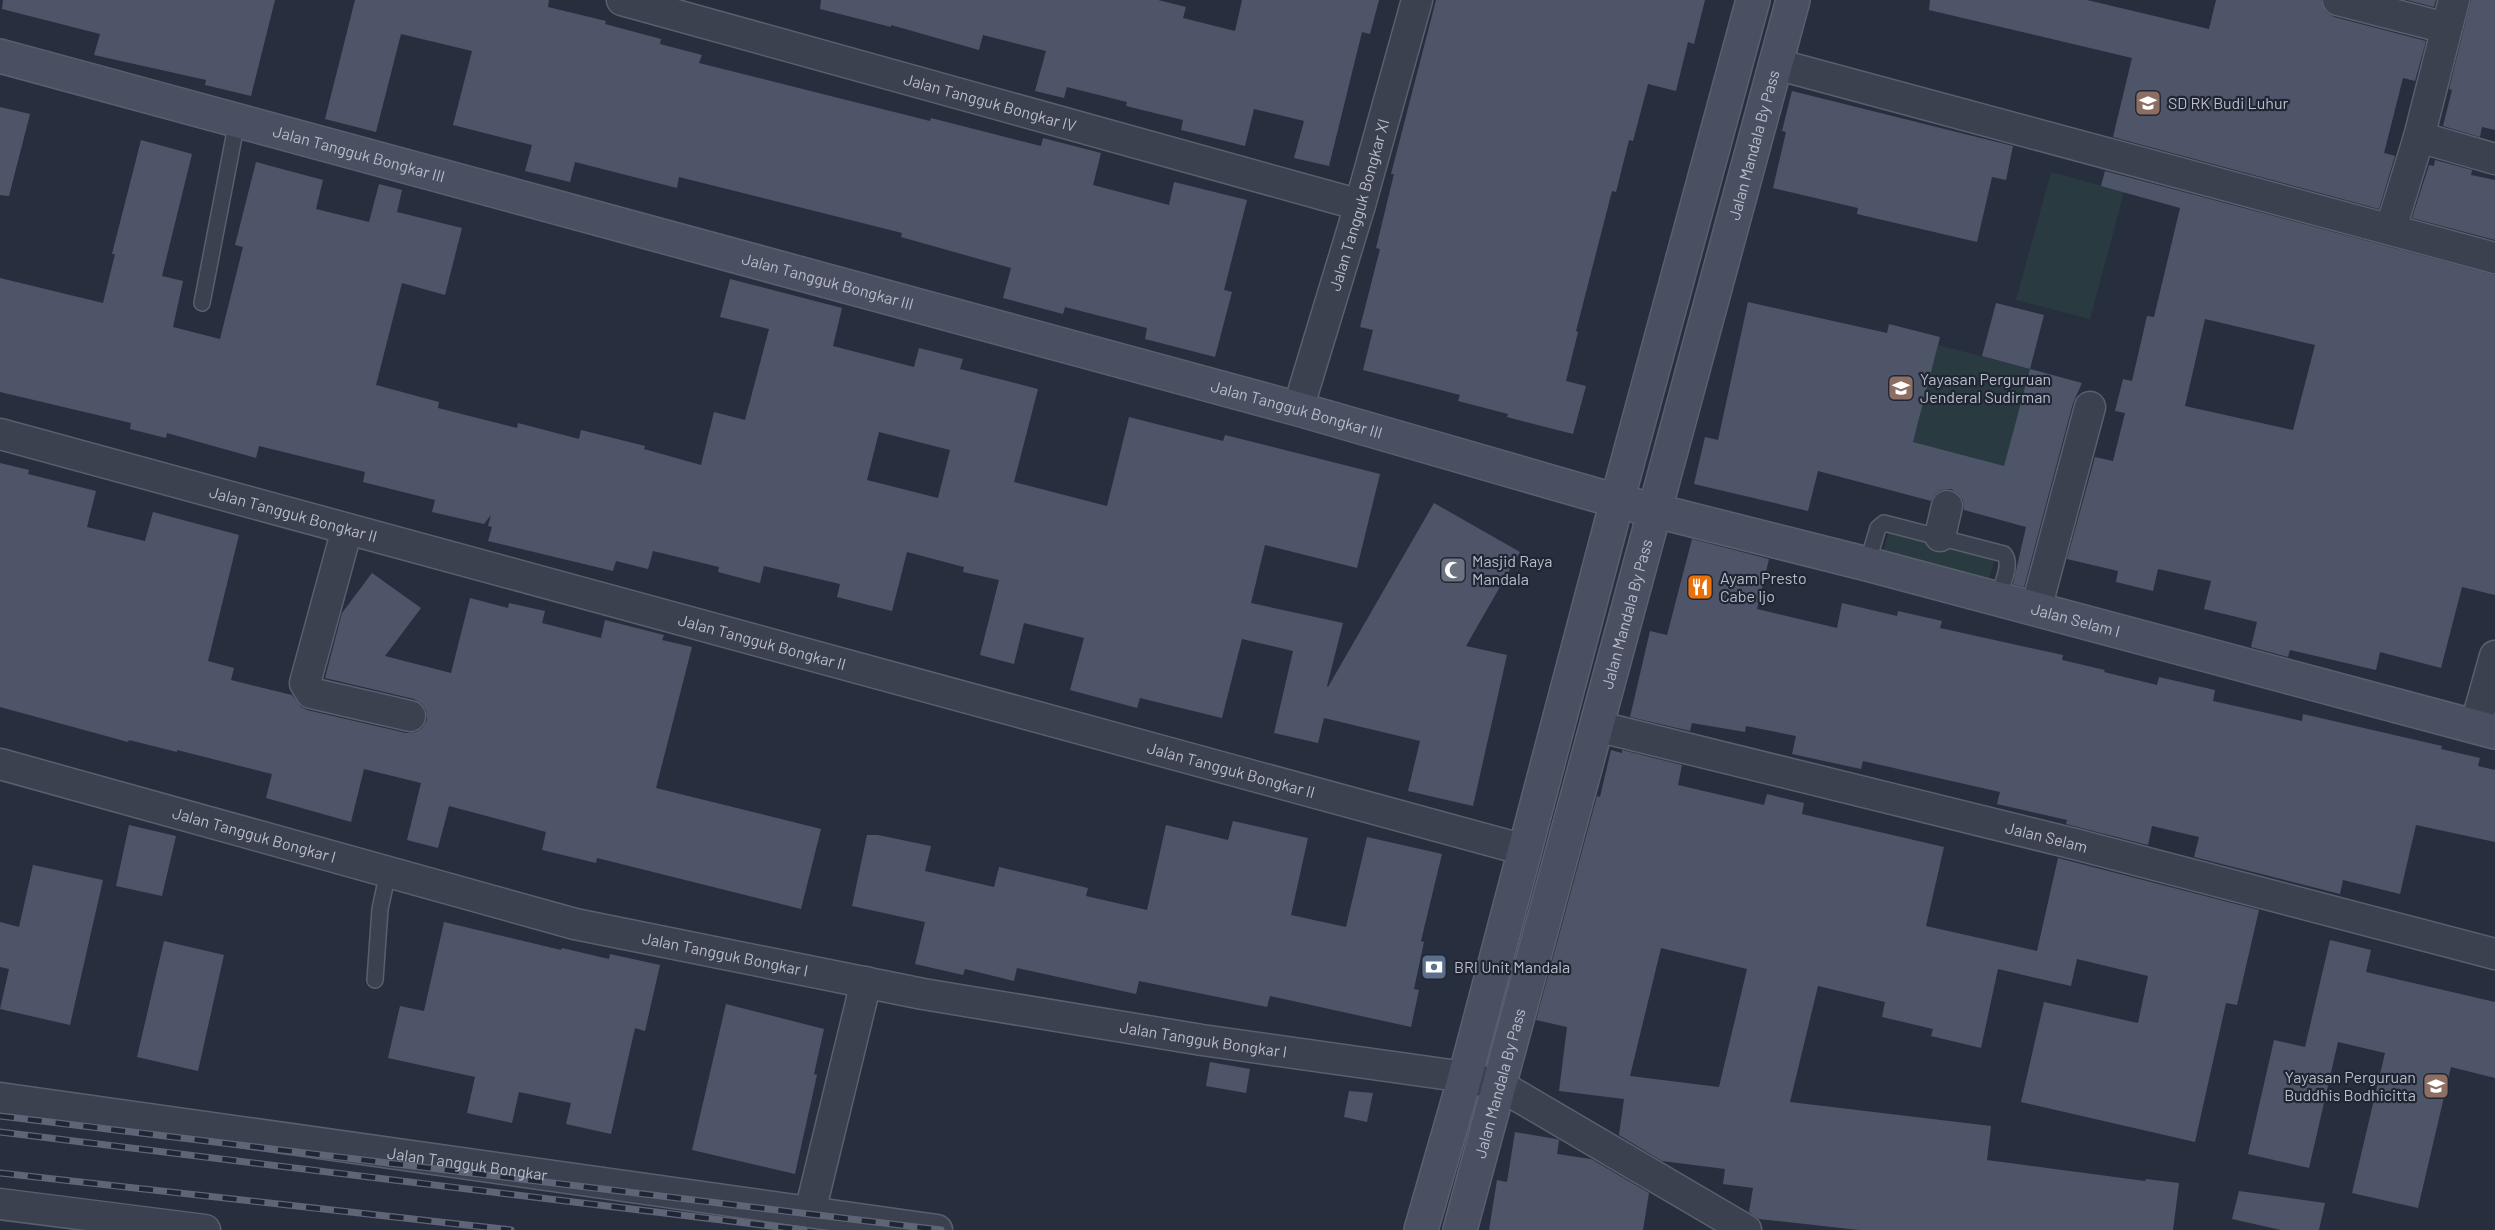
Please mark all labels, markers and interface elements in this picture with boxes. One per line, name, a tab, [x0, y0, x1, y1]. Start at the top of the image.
street label: Jalan Mandala By Pass	[1724, 68, 1783, 222]
street label: Jalan Tangguk Bongkar IV	[902, 69, 1079, 135]
school or university icon: SD RK Budi Luhur	[2133, 88, 2163, 118]
place label: SD RK Budi Luhur	[2168, 93, 2288, 112]
street label: Jalan Tangguk Bongkar XI	[1324, 117, 1393, 293]
street label: Jalan Tangguk Bongkar III	[271, 121, 447, 186]
street label: Jalan Tangguk Bongkar III	[740, 248, 916, 313]
place label: Yayasan Perguruan Jenderal Sudirman	[1920, 369, 2051, 406]
school or university icon: Yayasan Perguruan Jenderal Sudirman	[1886, 373, 1916, 403]
street label: Jalan Tangguk Bongkar III	[1209, 376, 1385, 442]
street label: Jalan Tangguk Bongkar II	[207, 482, 379, 545]
street label: Jalan Mandala By Pass	[1597, 537, 1656, 691]
place label: Masjid Raya Mandala	[1472, 551, 1553, 588]
mosque icon: Masjid Raya Mandala	[1438, 555, 1468, 585]
place label: Ayam Presto Cabe Ijo	[1720, 568, 1807, 605]
restaurant icon: Ayam Presto Cabe Ijo	[1685, 572, 1715, 602]
street label: Jalan Selam I	[2029, 598, 2122, 640]
street label: Jalan Tangguk Bongkar II	[676, 609, 848, 673]
street label: Jalan Tangguk Bongkar II	[1145, 737, 1317, 801]
street label: Jalan Tangguk Bongkar I	[171, 802, 338, 866]
street label: Jalan Selam	[2004, 817, 2090, 856]
street label: Jalan Tangguk Bongkar I	[641, 928, 810, 980]
bank icon: BRI Unit Mandala	[1419, 952, 1449, 982]
place label: BRI Unit Mandala	[1454, 957, 1570, 976]
street label: Jalan Mandala By Pass	[1470, 1006, 1529, 1160]
street label: Jalan Tangguk Bongkar I	[1119, 1017, 1288, 1061]
place label: Yayasan Perguruan Buddhis Bodhicitta	[2284, 1067, 2416, 1104]
school or university icon: Yayasan Perguruan Buddhis Bodhicitta	[2421, 1071, 2451, 1101]
street label: Jalan Tangguk Bongkar	[386, 1143, 549, 1184]

